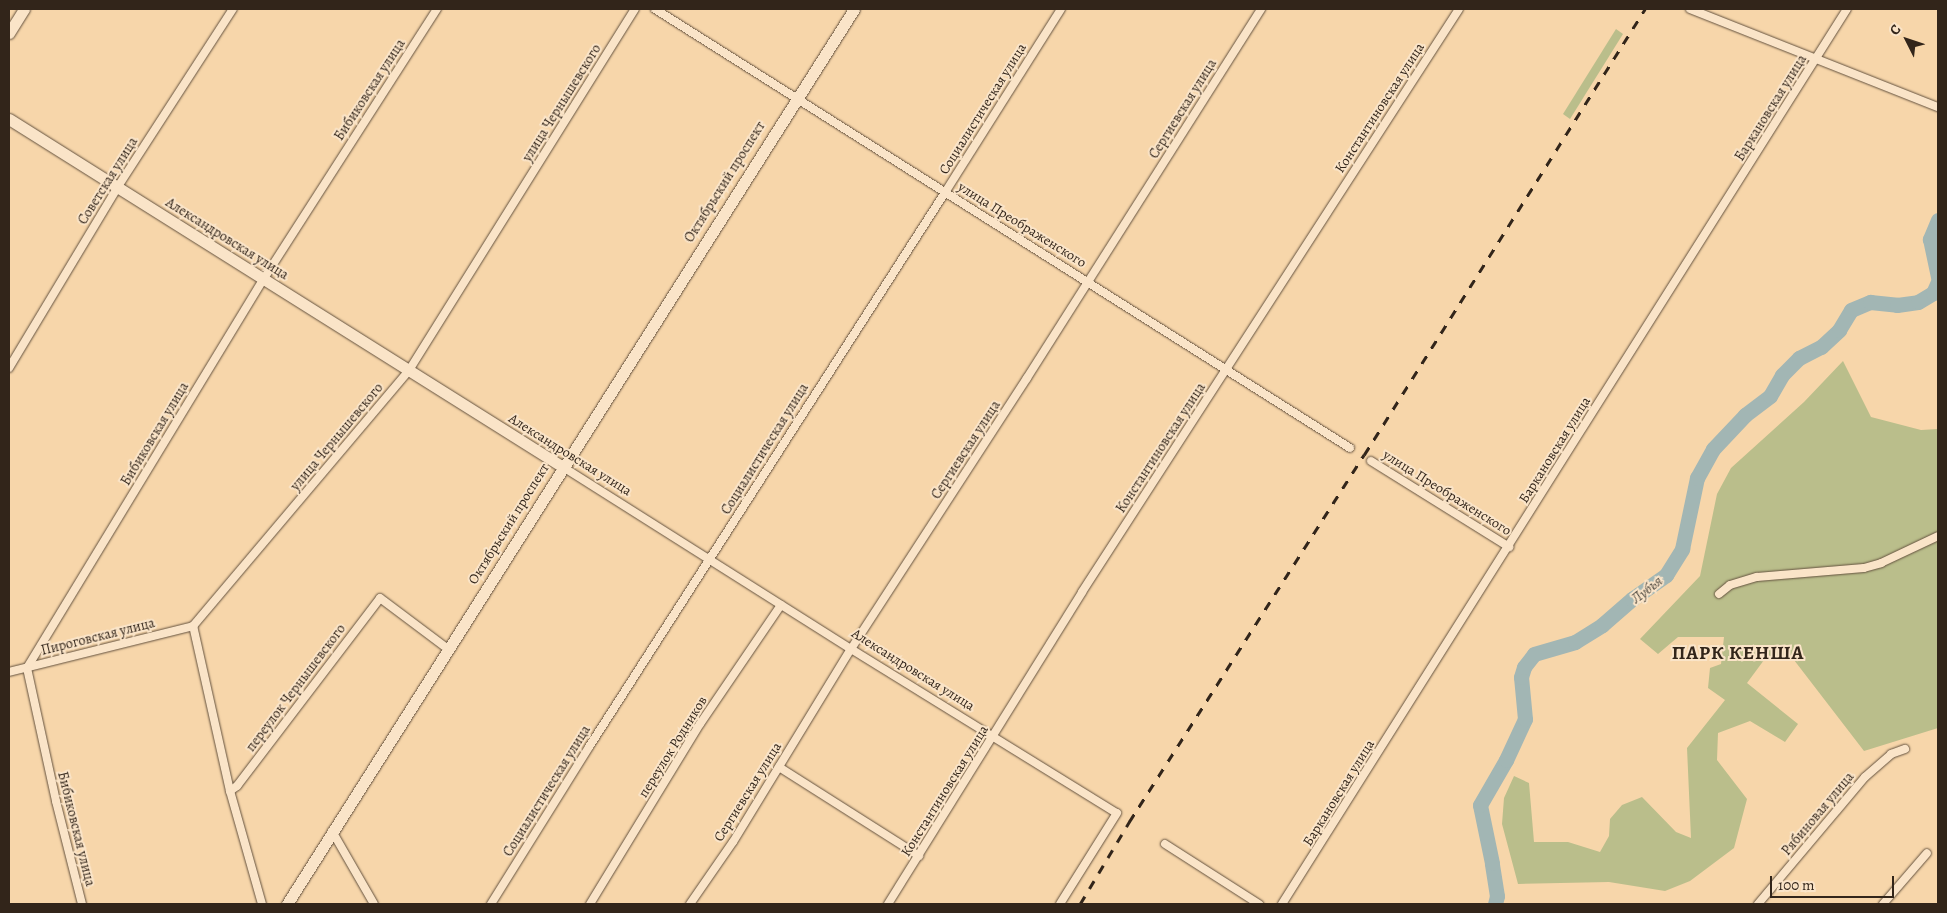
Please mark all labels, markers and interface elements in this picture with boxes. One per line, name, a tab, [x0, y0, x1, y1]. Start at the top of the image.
north arrow	[1882, 15, 1932, 65]
text: С	[1885, 20, 1905, 39]
street label: Бибиковская улица	[331, 36, 409, 144]
street label: Социалистическая улица	[936, 40, 1030, 178]
street label: Константиновская улица	[1332, 40, 1428, 176]
street label: улица Чернышевского	[519, 41, 605, 165]
street label: Баркановская улица	[1731, 52, 1811, 164]
street label: Сергиевская улица	[1146, 56, 1220, 162]
street label: Октябрьский проспект	[681, 118, 769, 246]
street label: Советская улица	[74, 134, 142, 228]
street label: улица Преображенского	[955, 179, 1089, 271]
street label: Александровская улица	[162, 194, 292, 284]
street label: Бибиковская улица	[118, 379, 192, 489]
street label: улица Чернышевского	[287, 380, 387, 494]
street label: Социалистическая улица	[718, 380, 812, 518]
street label: Константиновская улица	[1113, 380, 1209, 516]
street label: Баркановская улица	[1515, 394, 1595, 506]
street label: Сергиевская улица	[928, 398, 1004, 502]
street label: Александровская улица	[505, 410, 635, 500]
street label: улица Преображенского	[1380, 447, 1514, 539]
street label: Октябрьский проспект	[465, 460, 553, 588]
water label: Лубья	[1628, 572, 1666, 608]
street label: Пироговская улица	[39, 615, 157, 659]
street label: переулок Чернышевского	[243, 621, 349, 755]
street label: Александровская улица	[848, 625, 978, 715]
district label: ПАРК КЕНША	[1670, 643, 1806, 665]
street label: переулок Родников	[635, 693, 711, 801]
street label: Социалистическая улица	[500, 722, 594, 860]
street label: Константиновская улица	[898, 722, 992, 860]
street label: Баркановская улица	[1299, 737, 1379, 849]
street label: Сергиевская улица	[711, 739, 785, 845]
street label: Рябиновая улица	[1778, 769, 1858, 859]
street label: Бибиковская улица	[54, 770, 98, 888]
scale bar	[1772, 866, 1896, 898]
text: 100 m	[1778, 875, 1815, 895]

